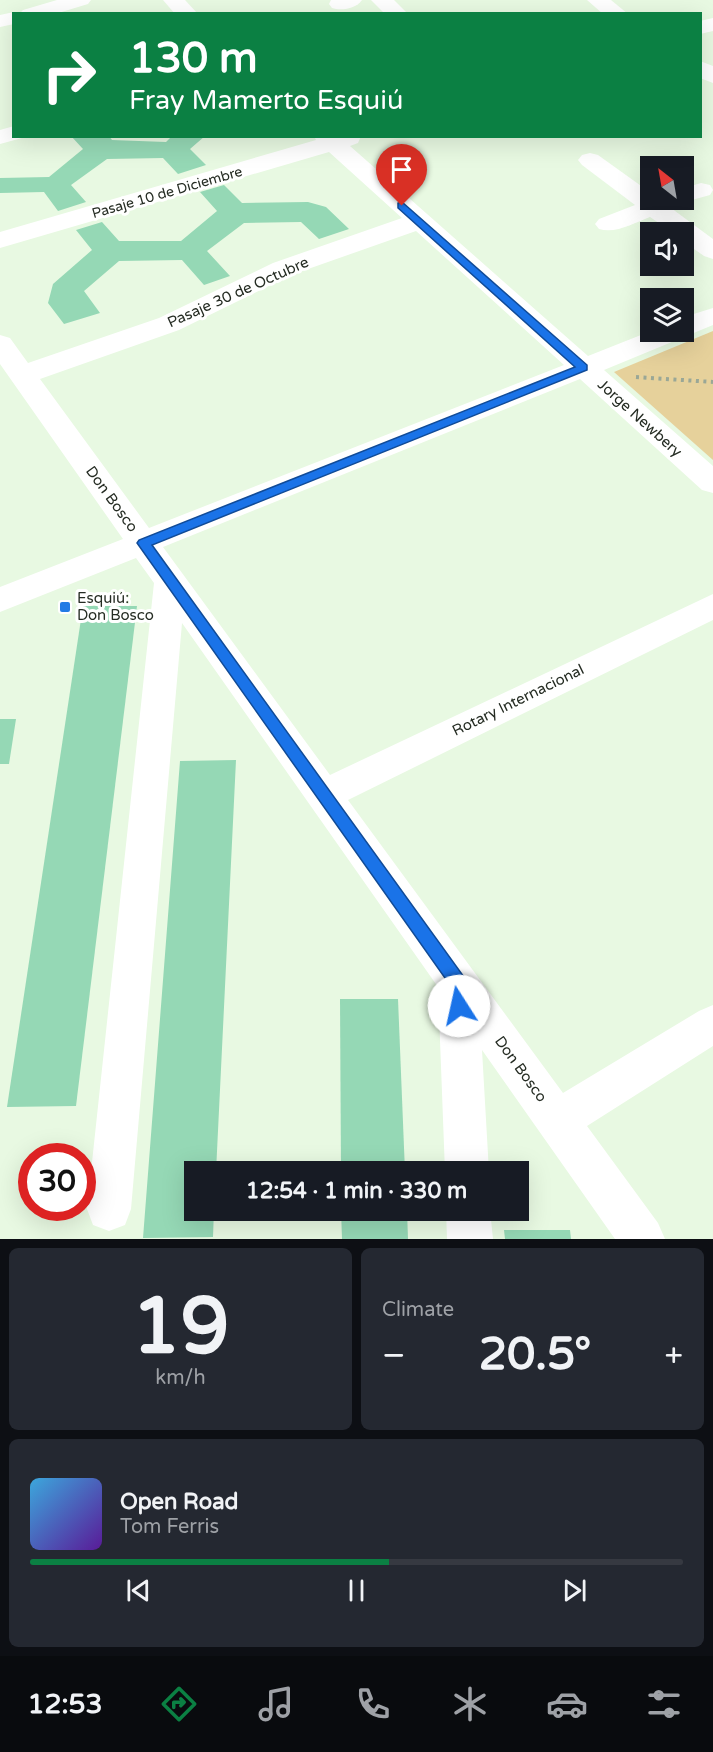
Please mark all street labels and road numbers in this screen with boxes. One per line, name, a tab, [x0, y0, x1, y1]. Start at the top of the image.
street label: Pasaje 10 de Diciembre	[90, 163, 244, 222]
street label: Pasaje 30 de Octubre	[165, 253, 311, 331]
street label: Jorge Newbery	[594, 375, 686, 461]
street label: Don Bosco	[82, 463, 142, 535]
street label: Rotary Internacional	[449, 660, 587, 740]
street label: Don Bosco	[491, 1033, 551, 1105]

